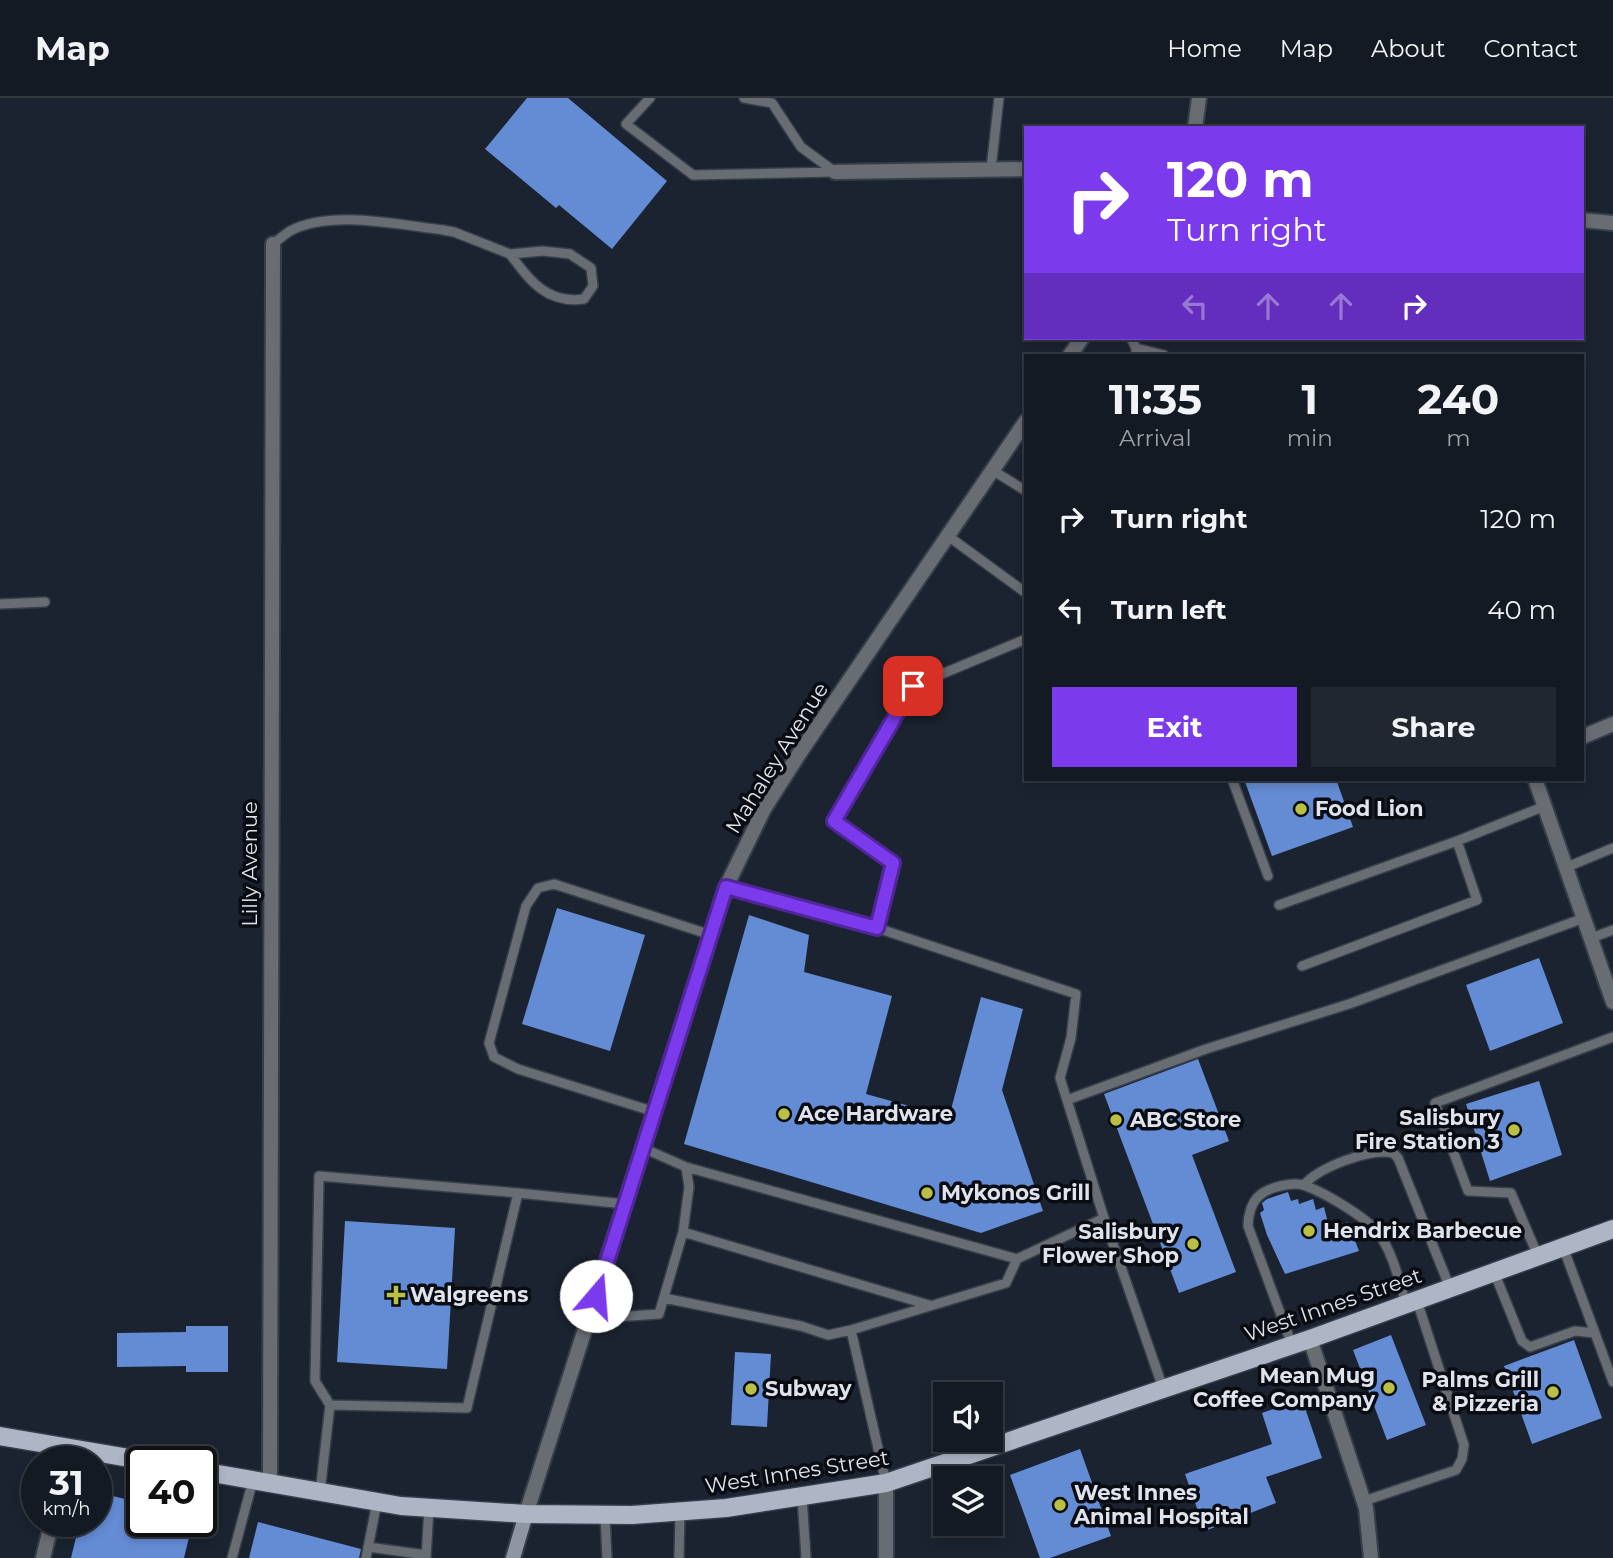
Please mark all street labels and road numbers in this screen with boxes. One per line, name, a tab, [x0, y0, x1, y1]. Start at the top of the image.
street label: Mahaley Avenue	[720, 678, 833, 838]
street label: Lilly Avenue	[237, 801, 262, 927]
street label: West Innes Street	[1241, 1262, 1425, 1347]
street label: West Innes Street	[703, 1445, 891, 1498]

